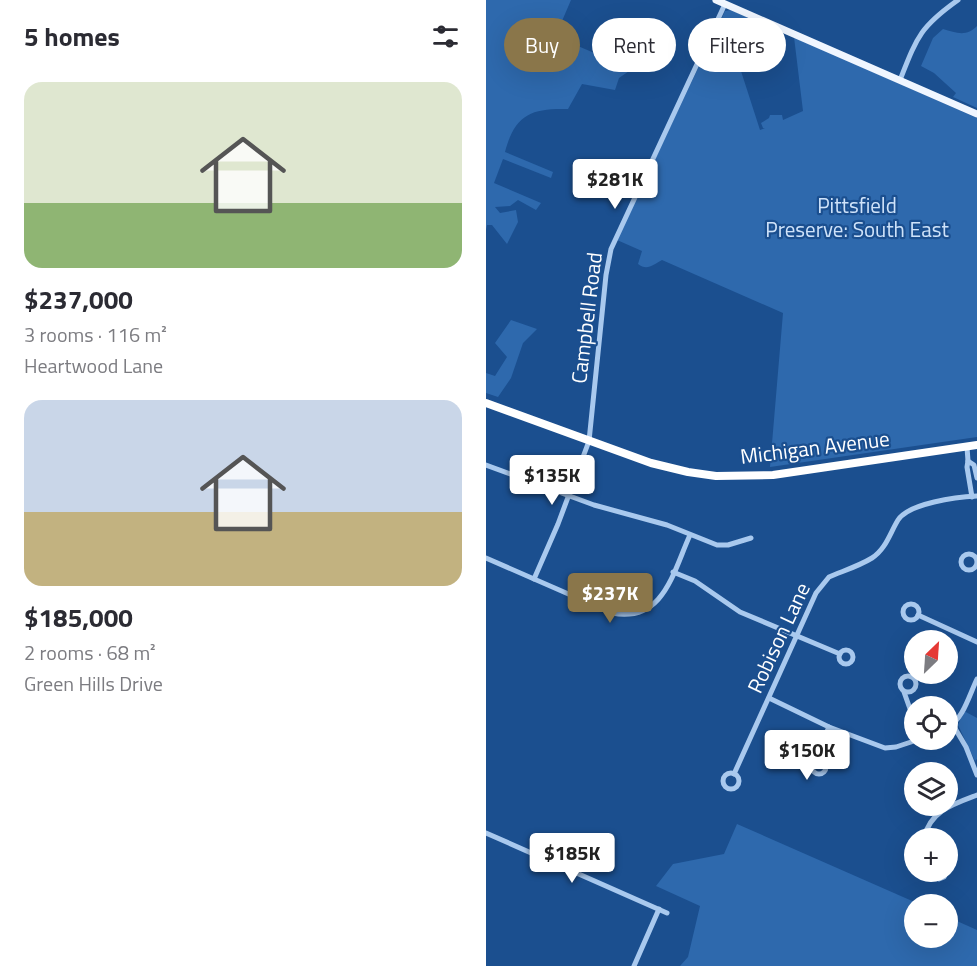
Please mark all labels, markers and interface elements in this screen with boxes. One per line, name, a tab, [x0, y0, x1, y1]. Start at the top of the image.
text: 5 homes	[24, 17, 120, 56]
chip: Buy	[504, 18, 580, 72]
chip: Rent	[592, 18, 676, 72]
chip: Filters	[688, 18, 786, 72]
icon: filters	[429, 20, 462, 53]
icon: home	[189, 121, 297, 229]
pin: $281K	[573, 159, 657, 210]
text: $281K	[587, 163, 643, 194]
park label: Pittsfield Preserve: South East	[765, 189, 949, 245]
street label: Campbell Road	[562, 250, 610, 385]
text: $237,000	[24, 280, 133, 319]
text: 3 rooms · 116 m²	[24, 319, 167, 350]
text: Heartwood Lane	[24, 350, 163, 381]
street label: Michigan Avenue	[738, 422, 891, 472]
icon: home	[189, 439, 297, 547]
pin: $135K	[510, 455, 594, 506]
text: $135K	[524, 459, 580, 490]
pin: $237K	[568, 573, 652, 624]
text: $237K	[582, 577, 638, 608]
street label: Robison Lane	[739, 577, 818, 698]
text: $185,000	[24, 598, 133, 637]
north arrow	[904, 630, 958, 684]
map controls	[904, 630, 958, 948]
text: 2 rooms · 68 m²	[24, 637, 156, 668]
text: Green Hills Drive	[24, 668, 163, 699]
button: locate	[904, 696, 958, 750]
pin: $150K	[765, 730, 849, 781]
text: $150K	[779, 734, 835, 765]
button: layers	[904, 762, 958, 816]
button: +	[904, 828, 958, 882]
pin: $185K	[530, 833, 614, 884]
text: $185K	[544, 837, 600, 868]
button: −	[904, 894, 958, 948]

